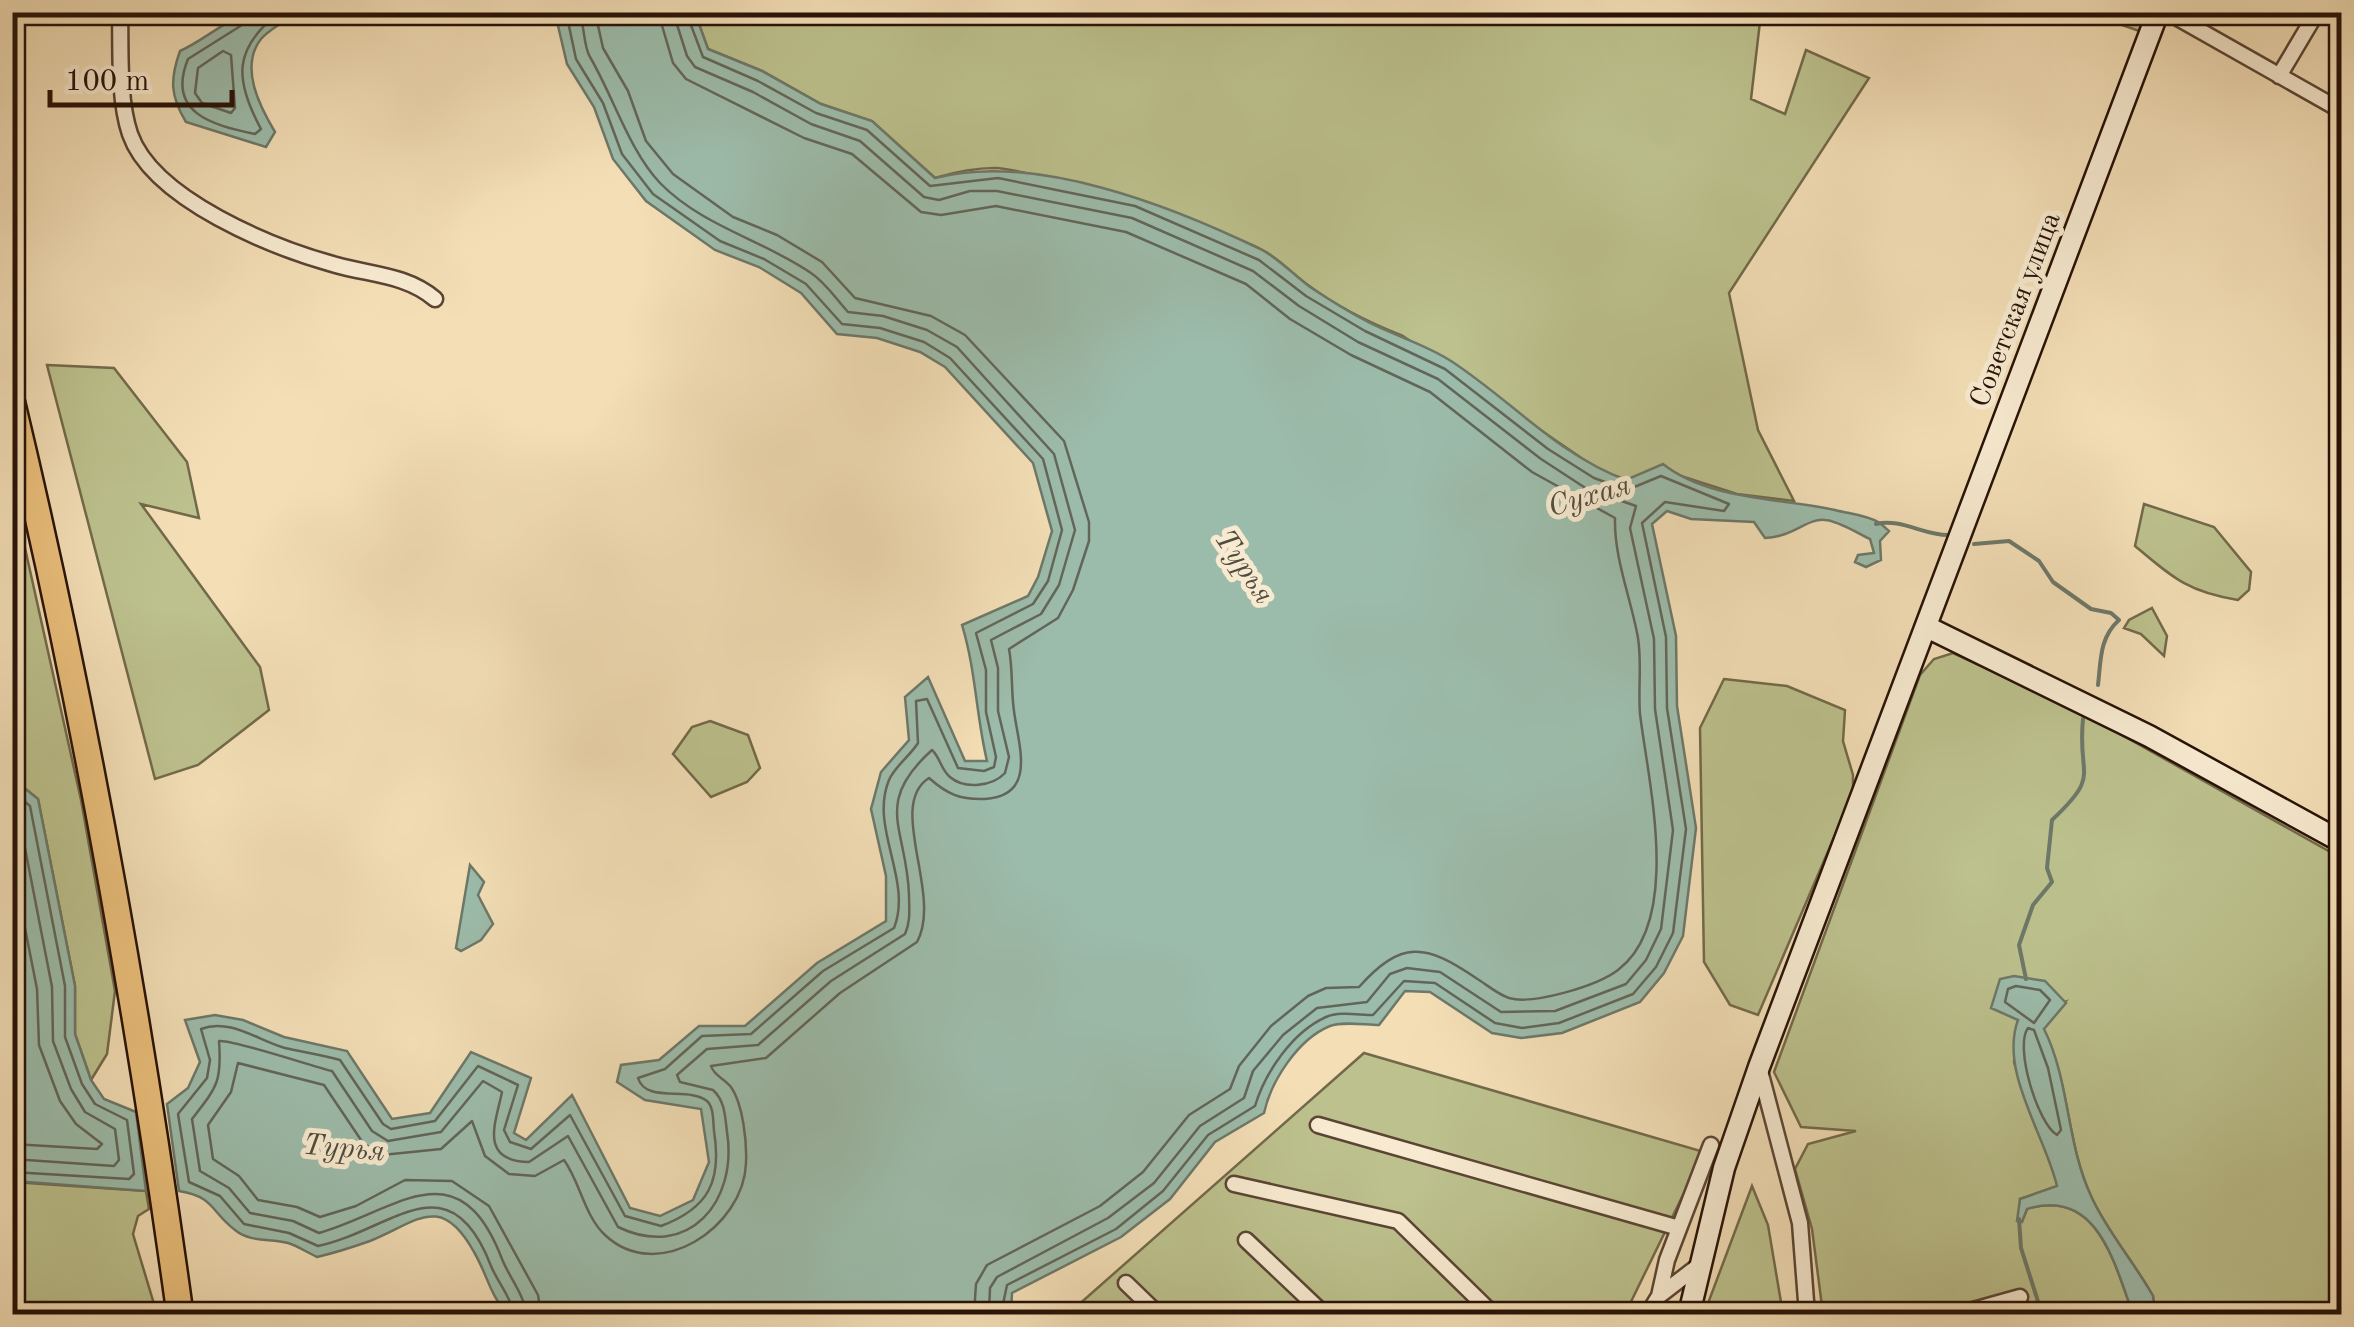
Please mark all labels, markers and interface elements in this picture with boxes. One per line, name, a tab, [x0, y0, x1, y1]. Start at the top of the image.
scale bar	[50, 45, 232, 107]
text: 100 m	[65, 67, 149, 97]
street label: Советская улица	[1967, 209, 2067, 411]
water label: Сухая	[1545, 471, 1634, 523]
water label: Турья	[1208, 525, 1279, 610]
water label: Турья	[302, 1130, 386, 1168]

